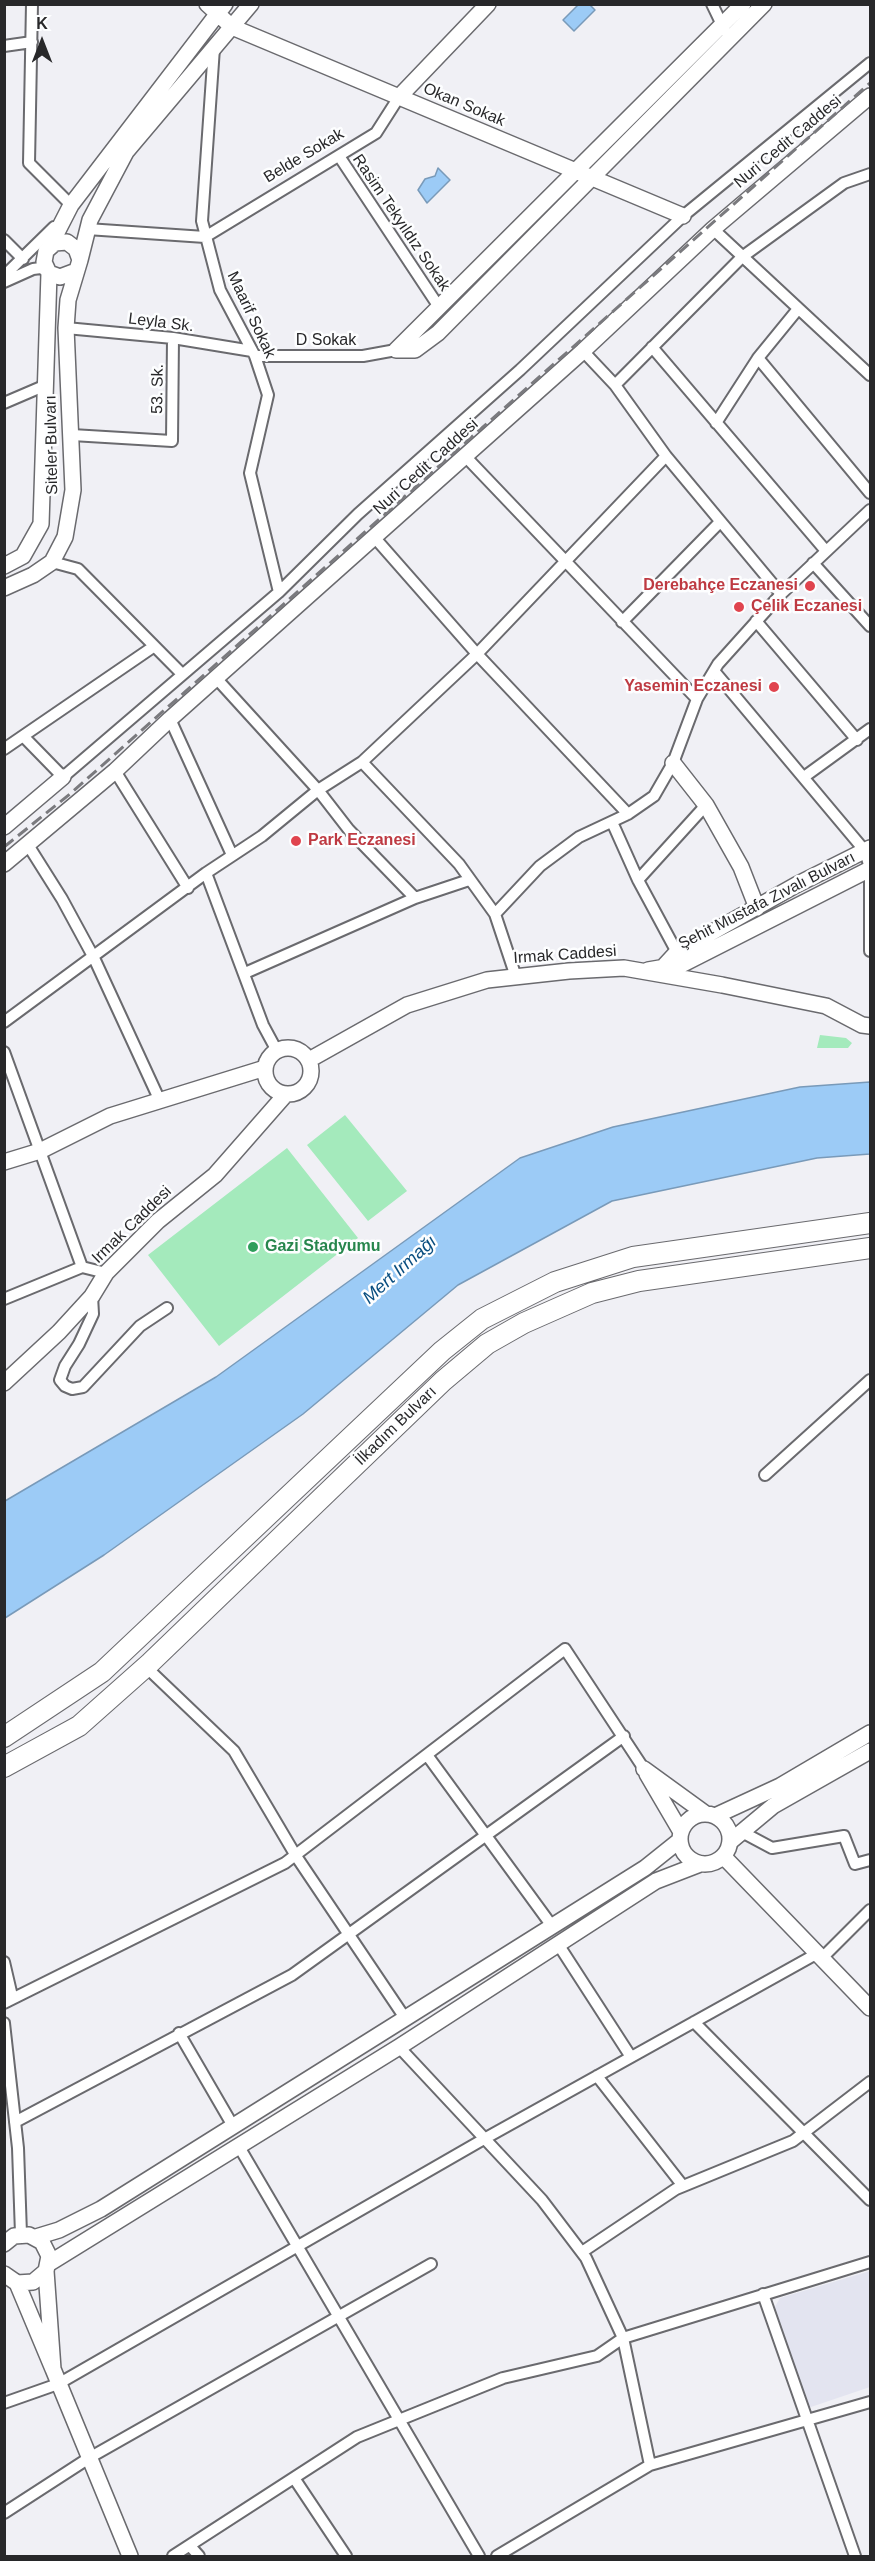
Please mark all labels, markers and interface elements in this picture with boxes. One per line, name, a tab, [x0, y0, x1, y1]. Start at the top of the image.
north arrow	[12, 12, 72, 72]
text: K	[36, 15, 48, 32]
street label: Okan Sokak	[420, 79, 508, 131]
street label: Nuri Cedit Caddesi	[730, 91, 846, 193]
street label: Belde Sokak	[261, 125, 347, 187]
street label: Rasim Tekyıldız Sokak	[348, 151, 454, 295]
street label: Maarif Sokak	[223, 269, 279, 361]
street label: Leyla Sk.	[127, 309, 195, 337]
street label: D Sokak	[296, 331, 356, 351]
street label: 53. Sk.	[148, 364, 168, 414]
street label: Siteler Bulvarı	[42, 395, 62, 495]
street label: Nuri Cedit Caddesi	[370, 415, 482, 519]
place label: Derebahçe Eczanesi	[643, 576, 798, 596]
marker: Derebahçe Eczanesi	[803, 579, 817, 593]
place label: Çelik Eczanesi	[751, 597, 862, 617]
marker: Çelik Eczanesi	[732, 600, 746, 614]
place label: Yasemin Eczanesi	[624, 677, 762, 697]
marker: Yasemin Eczanesi	[767, 680, 781, 694]
place label: Park Eczanesi	[308, 831, 416, 851]
marker: Park Eczanesi	[289, 834, 303, 848]
street label: Şehit Mustafa Zıvalı Bulvarı	[675, 848, 859, 954]
street label: Irmak Caddesi	[513, 942, 617, 968]
street label: Irmak Caddesi	[88, 1182, 176, 1268]
water label: Mert Irmağı	[359, 1231, 441, 1309]
place label: Gazi Stadyumu	[265, 1237, 381, 1257]
marker: Gazi Stadyumu	[246, 1240, 260, 1254]
street label: İlkadım Bulvarı	[351, 1382, 441, 1470]

